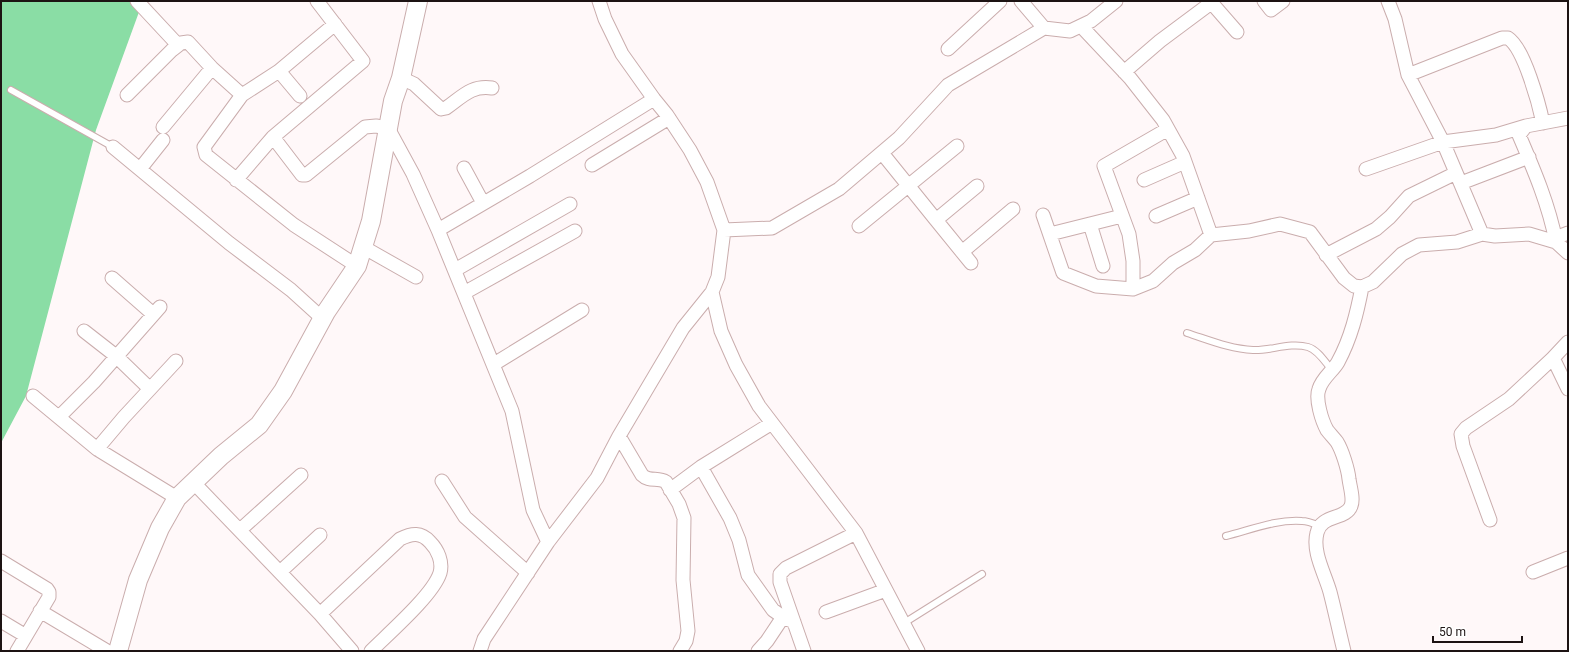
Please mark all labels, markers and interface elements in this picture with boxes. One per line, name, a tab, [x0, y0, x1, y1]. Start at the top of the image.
scale bar	[1433, 618, 1522, 644]
text: 50 m	[1439, 625, 1466, 639]

